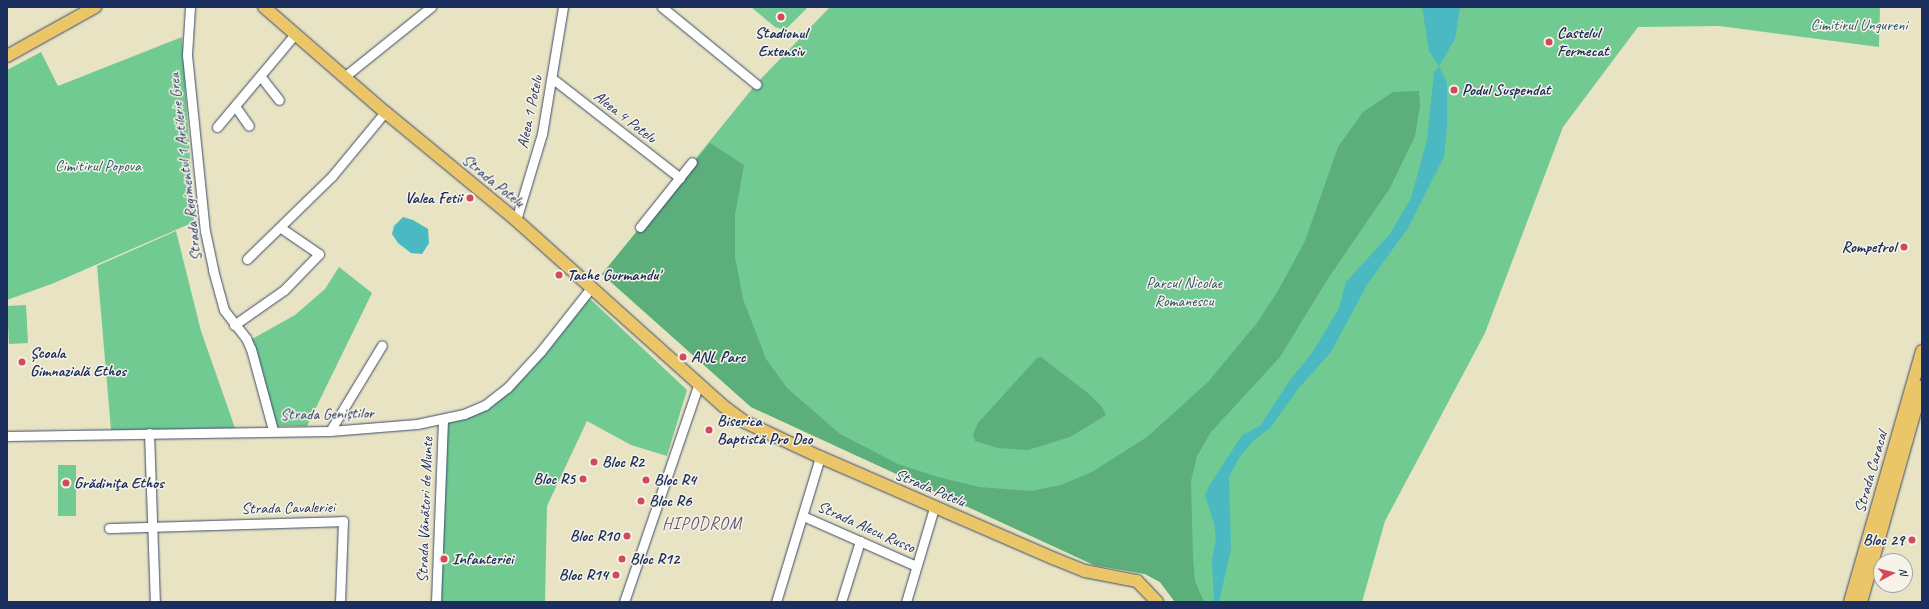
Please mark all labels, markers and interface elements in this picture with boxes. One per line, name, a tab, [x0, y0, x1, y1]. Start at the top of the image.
marker: Stadionul Extensiv	[776, 12, 786, 22]
park label: Cimitirul Ungureni	[1811, 15, 1907, 35]
place label: Stadionul Extensiv	[755, 23, 807, 61]
place label: Castelul Fermecat	[1557, 23, 1609, 61]
marker: Castelul Fermecat	[1544, 37, 1554, 47]
street label: Strada Regimentul 1 Artilerie Grea	[164, 72, 206, 262]
street label: Aleea 1 Potelu	[513, 74, 547, 150]
place label: Podul Suspendat	[1462, 80, 1550, 100]
marker: Podul Suspendat	[1449, 85, 1459, 95]
street label: Aleea 4 Potelu	[590, 87, 660, 147]
street label: Strada Potelu	[458, 150, 528, 212]
park label: Cimitirul Popova	[55, 156, 141, 176]
place label: Valea Fetii	[405, 188, 462, 208]
marker: Valea Fetii	[465, 193, 475, 203]
place label: Rompetrol	[1841, 237, 1896, 257]
marker: Rompetrol	[1899, 242, 1909, 252]
place label: Tache Gurmandu'	[567, 265, 660, 285]
marker: Tache Gurmandu'	[554, 270, 564, 280]
park label: Parcul Nicolae Romanescu	[1146, 273, 1222, 311]
place label: Școala Gimnazială Ethos	[30, 343, 126, 381]
place label: ANL Parc	[691, 347, 745, 367]
marker: ANL Parc	[678, 352, 688, 362]
marker: Școala Gimnazială Ethos	[17, 357, 27, 367]
street label: Strada Geniștilor	[280, 404, 374, 424]
place label: Biserica Baptistă Pro Deo	[717, 411, 812, 449]
marker: Biserica Baptistă Pro Deo	[704, 425, 714, 435]
street label: Strada Caracal	[1850, 429, 1892, 515]
street label: Strada Vânători de Munte	[413, 437, 437, 583]
place label: Bloc R2	[602, 452, 645, 472]
marker: Bloc R2	[589, 457, 599, 467]
street label: Strada Potelu	[892, 465, 968, 511]
place label: Bloc R5	[533, 469, 575, 489]
place label: Bloc R4	[654, 470, 697, 490]
place label: Grădiniţa Ethos	[74, 473, 164, 493]
marker: Bloc R5	[578, 474, 588, 484]
marker: Bloc R4	[641, 475, 651, 485]
marker: Grădiniţa Ethos	[61, 478, 71, 488]
place label: Bloc R6	[649, 491, 692, 511]
marker: Bloc R6	[636, 496, 646, 506]
street label: Strada Alecu Russo	[814, 497, 918, 557]
street label: Strada Cavaleriei	[241, 498, 335, 518]
district label: HIPODROM	[662, 514, 742, 534]
place label: Bloc R10	[569, 526, 619, 546]
place label: Bloc 29	[1863, 530, 1904, 550]
marker: Bloc R10	[622, 531, 632, 541]
marker: Bloc 29	[1907, 535, 1917, 545]
place label: Infanteriei	[452, 549, 513, 569]
place label: Bloc R12	[630, 549, 680, 569]
north arrow	[1873, 553, 1913, 593]
marker: Infanteriei	[439, 554, 449, 564]
marker: Bloc R12	[617, 554, 627, 564]
place label: Bloc R14	[558, 565, 608, 585]
text: N	[1897, 567, 1911, 576]
marker: Bloc R14	[611, 570, 621, 580]

